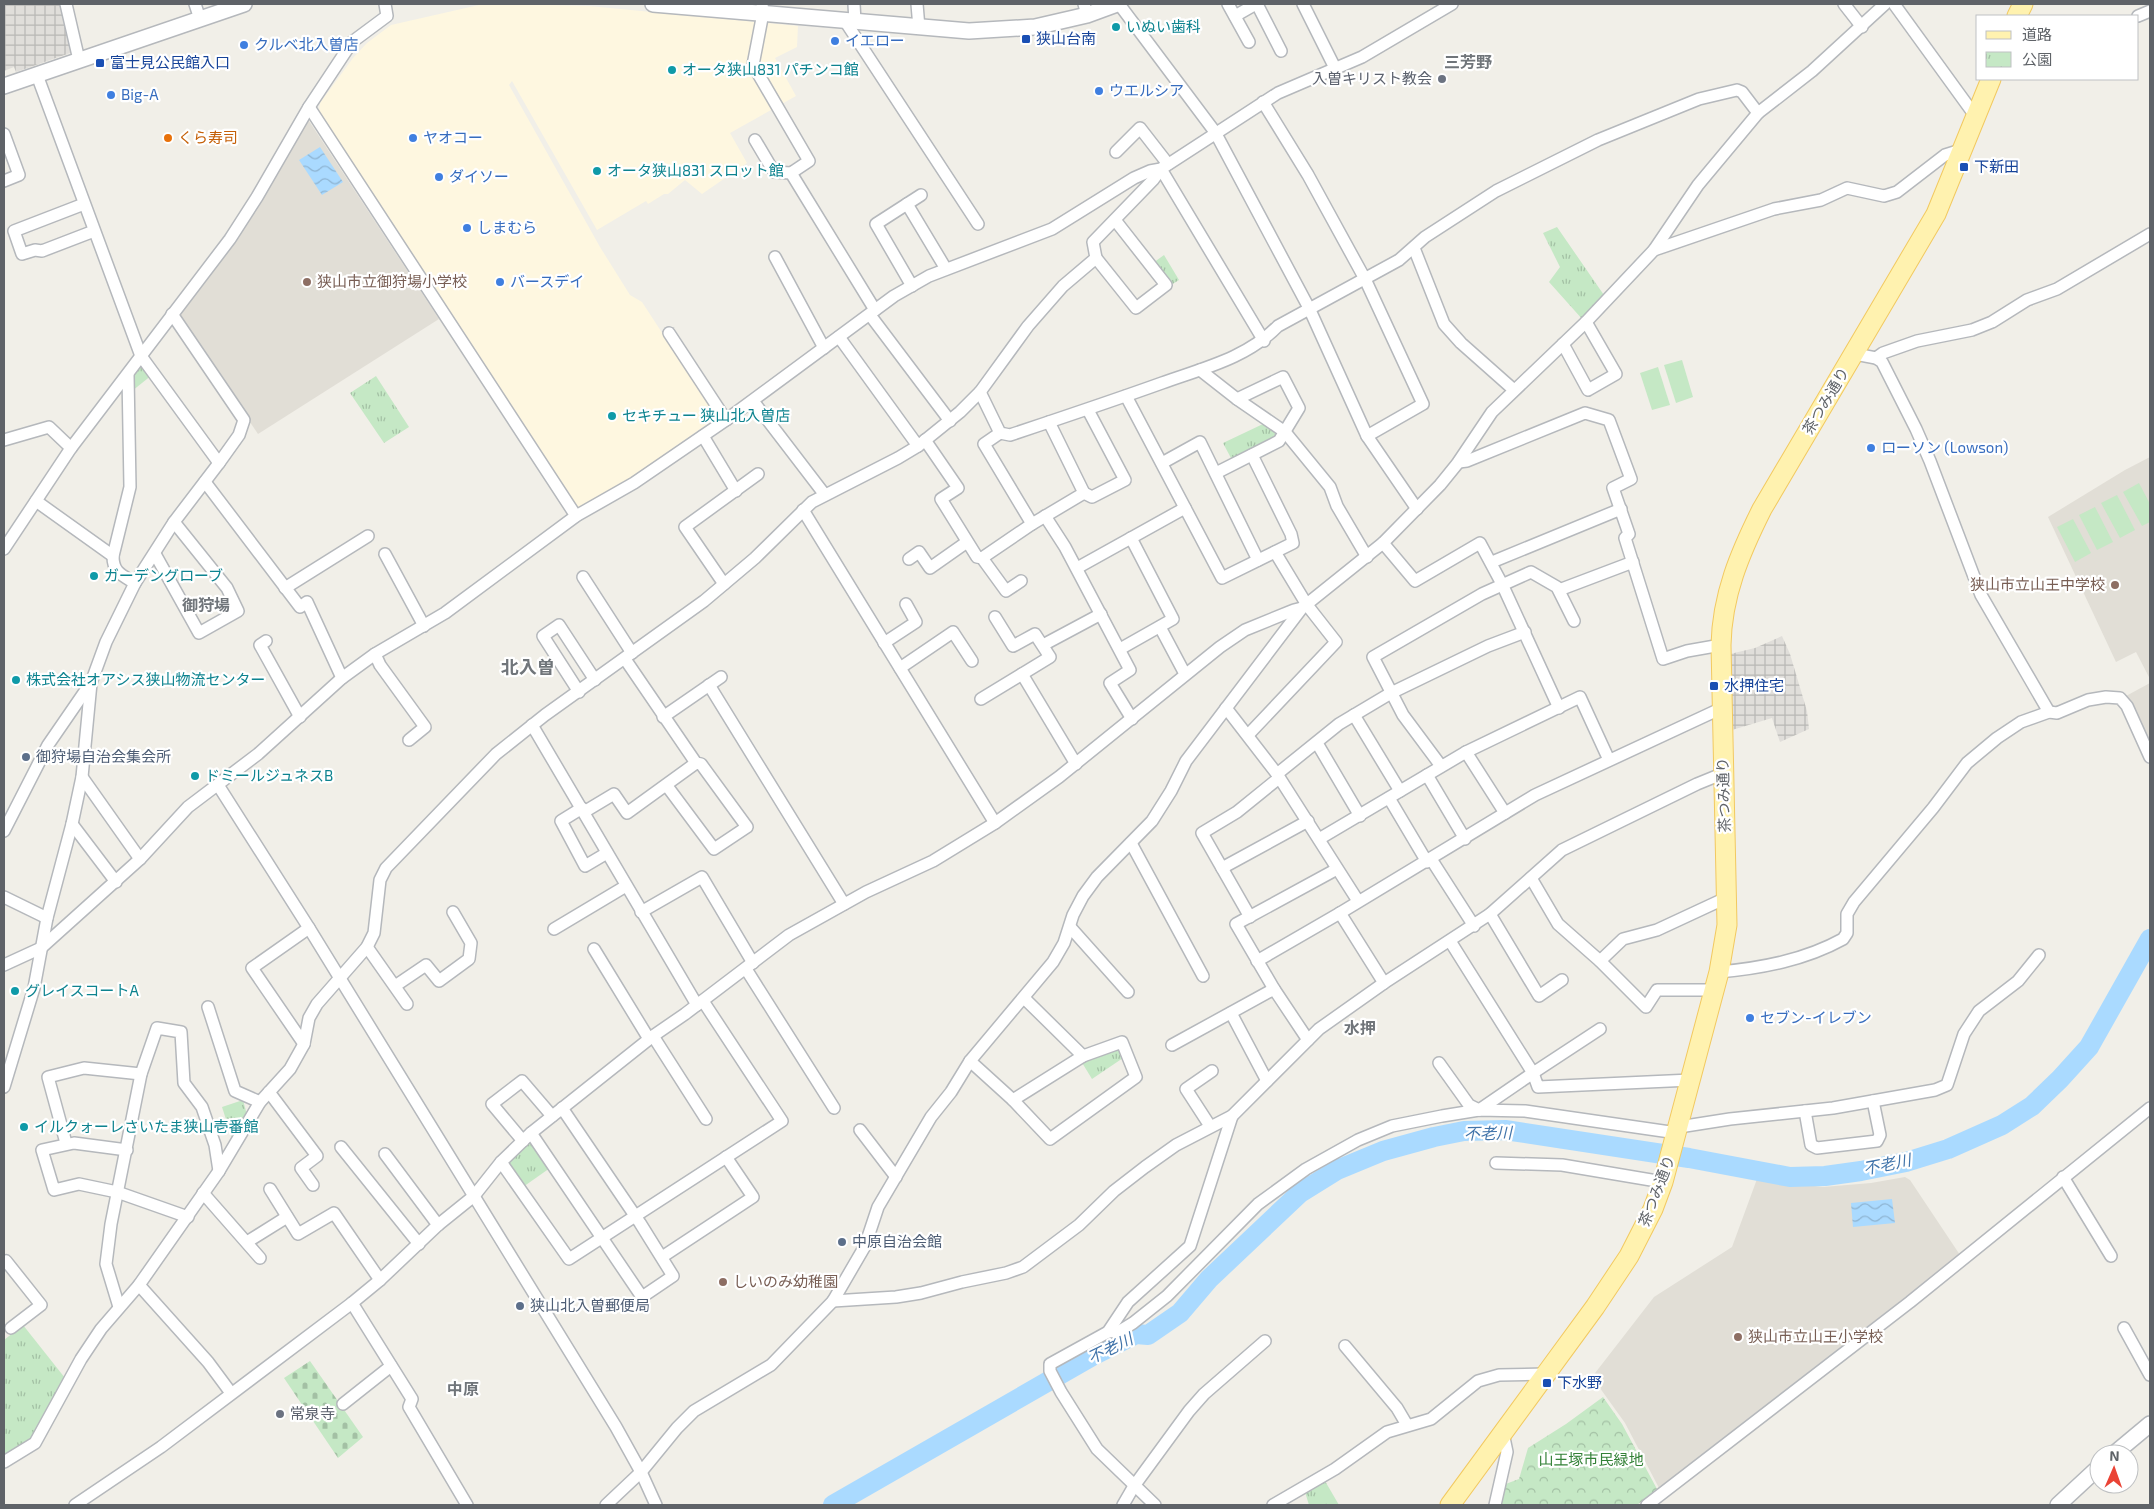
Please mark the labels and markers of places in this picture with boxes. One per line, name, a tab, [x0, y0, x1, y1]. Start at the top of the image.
place label: いぬい歯科	[1126, 17, 1201, 35]
marker: いぬい歯科	[1110, 21, 1122, 33]
place label: 狭山台南	[1036, 29, 1096, 47]
place label: イエロー	[845, 31, 905, 49]
marker: 狭山台南	[1020, 33, 1032, 45]
place label: クルベ北入曽店	[254, 35, 359, 53]
marker: イエロー	[829, 35, 841, 47]
marker: クルベ北入曽店	[238, 39, 250, 51]
place label: 富士見公民館入口	[110, 53, 230, 71]
marker: 富士見公民館入口	[94, 57, 106, 69]
place label: オータ狭山831 パチンコ館	[682, 60, 859, 78]
marker: オータ狭山831 パチンコ館	[666, 64, 678, 76]
place label: 入曽キリスト教会	[1312, 69, 1432, 87]
marker: 入曽キリスト教会	[1436, 73, 1448, 85]
place label: ウエルシア	[1109, 81, 1184, 99]
place label: Big-A	[121, 85, 159, 103]
marker: ウエルシア	[1093, 85, 1105, 97]
marker: Big-A	[105, 89, 117, 101]
place label: くら寿司	[178, 128, 238, 146]
place label: ヤオコー	[423, 128, 483, 146]
marker: くら寿司	[162, 132, 174, 144]
marker: ヤオコー	[407, 132, 419, 144]
place label: 下新田	[1974, 157, 2019, 175]
place label: オータ狭山831 スロット館	[607, 161, 784, 179]
marker: 下新田	[1958, 161, 1970, 173]
marker: オータ狭山831 スロット館	[591, 165, 603, 177]
place label: ダイソー	[449, 167, 509, 185]
marker: ダイソー	[433, 171, 445, 183]
place label: しまむら	[477, 218, 537, 236]
marker: しまむら	[461, 222, 473, 234]
place label: 狭山市立御狩場小学校	[317, 272, 467, 290]
place label: バースデイ	[510, 272, 584, 290]
marker: 狭山市立御狩場小学校	[301, 276, 313, 288]
marker: バースデイ	[494, 276, 506, 288]
place label: セキチュー 狭山北入曽店	[622, 406, 790, 424]
marker: セキチュー 狭山北入曽店	[606, 410, 618, 422]
place label: ローソン (Lowson)	[1881, 438, 2009, 456]
marker: ローソン (Lowson)	[1865, 442, 1877, 454]
place label: ガーデングローブ	[104, 566, 223, 584]
marker: ガーデングローブ	[88, 570, 100, 582]
place label: 狭山市立山王中学校	[1970, 575, 2105, 593]
marker: 狭山市立山王中学校	[2109, 579, 2121, 591]
place label: 株式会社オアシス狭山物流センター	[26, 670, 265, 688]
marker: 株式会社オアシス狭山物流センター	[10, 674, 22, 686]
place label: 水押住宅	[1724, 676, 1784, 694]
marker: 水押住宅	[1708, 680, 1720, 692]
place label: 御狩場自治会集会所	[36, 747, 171, 765]
marker: 御狩場自治会集会所	[20, 751, 32, 763]
place label: ドミールジュネスB	[205, 766, 333, 784]
marker: ドミールジュネスB	[189, 770, 201, 782]
place label: グレイスコートA	[25, 981, 140, 999]
marker: グレイスコートA	[9, 985, 21, 997]
place label: セブン-イレブン	[1760, 1008, 1872, 1026]
marker: セブン-イレブン	[1744, 1012, 1756, 1024]
place label: イルクォーレさいたま狭山壱番館	[34, 1117, 259, 1135]
marker: イルクォーレさいたま狭山壱番館	[18, 1121, 30, 1133]
place label: 中原自治会館	[852, 1232, 942, 1250]
marker: 中原自治会館	[836, 1236, 848, 1248]
place label: しいのみ幼稚園	[733, 1272, 838, 1290]
marker: しいのみ幼稚園	[717, 1276, 729, 1288]
place label: 狭山北入曽郵便局	[530, 1296, 650, 1314]
marker: 狭山北入曽郵便局	[514, 1300, 526, 1312]
place label: 狭山市立山王小学校	[1748, 1327, 1883, 1345]
marker: 狭山市立山王小学校	[1732, 1331, 1744, 1343]
place label: 下水野	[1557, 1373, 1602, 1391]
marker: 下水野	[1541, 1377, 1553, 1389]
place label: 常泉寺	[290, 1404, 335, 1422]
marker: 常泉寺	[274, 1408, 286, 1420]

